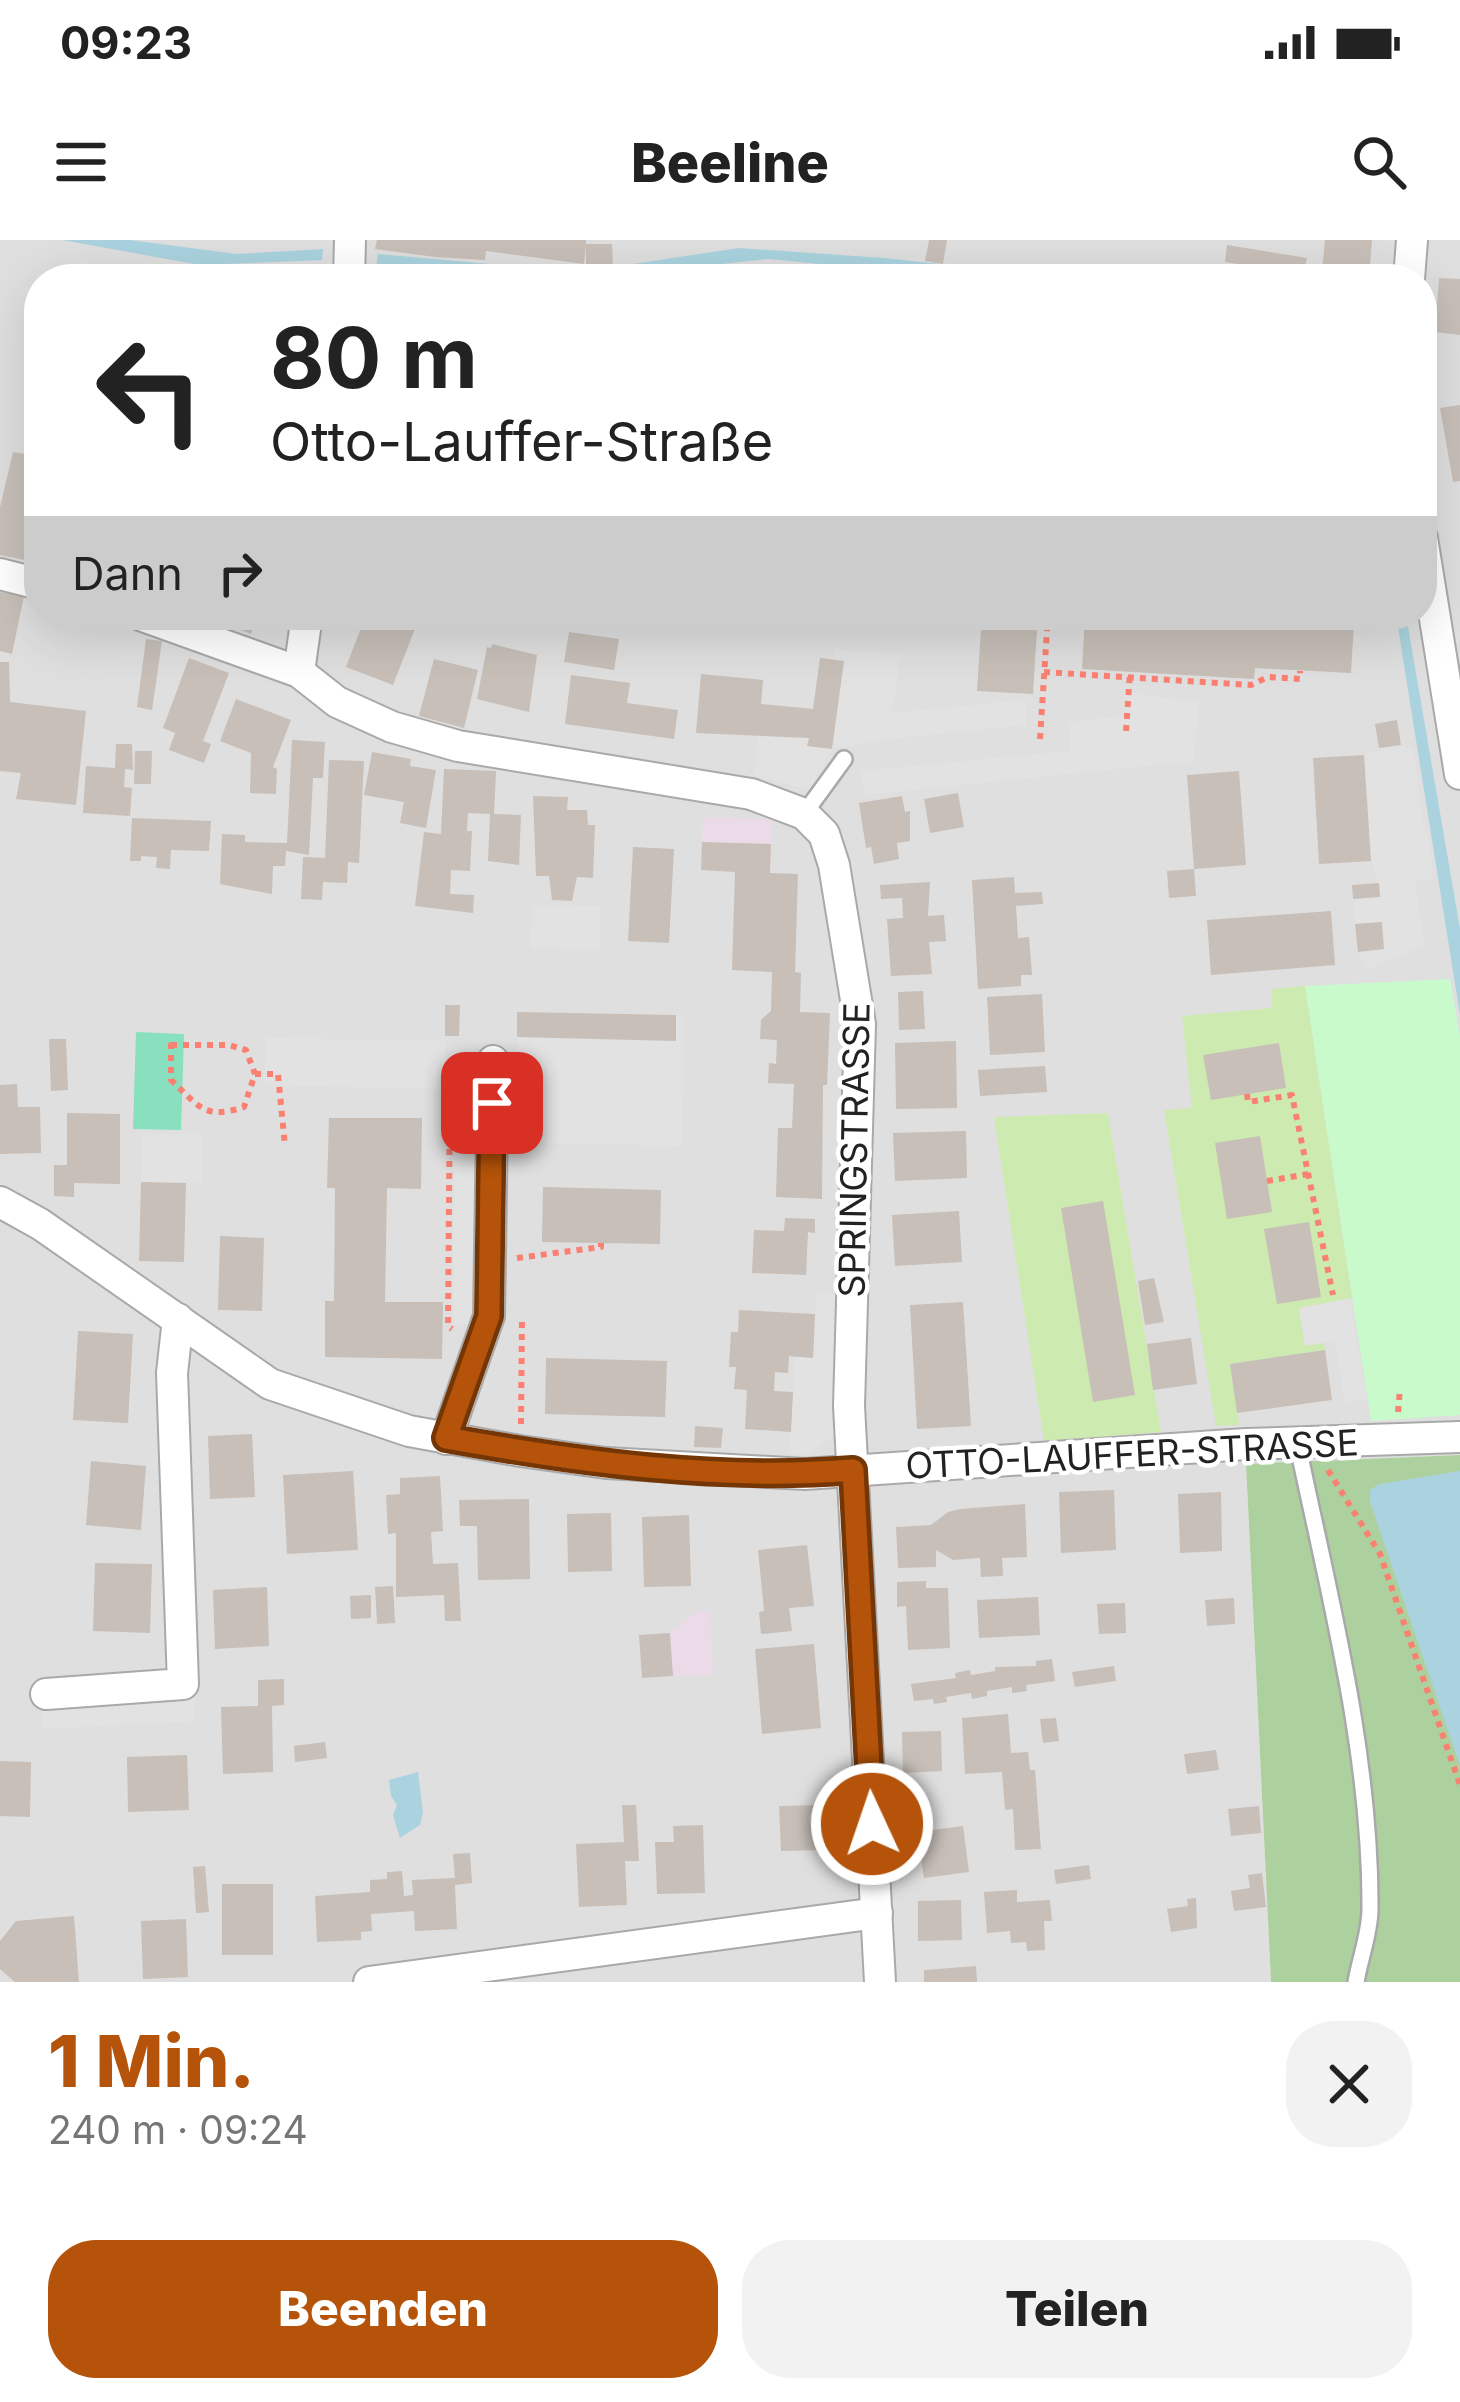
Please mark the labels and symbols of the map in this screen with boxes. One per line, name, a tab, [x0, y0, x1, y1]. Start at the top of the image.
street label: SPRINGSTRASSE	[829, 1002, 879, 1298]
pin	[441, 1052, 543, 1154]
street label: OTTO-LAUFFER-STRASSE	[905, 1420, 1359, 1488]
position arrow	[809, 1761, 935, 1887]

